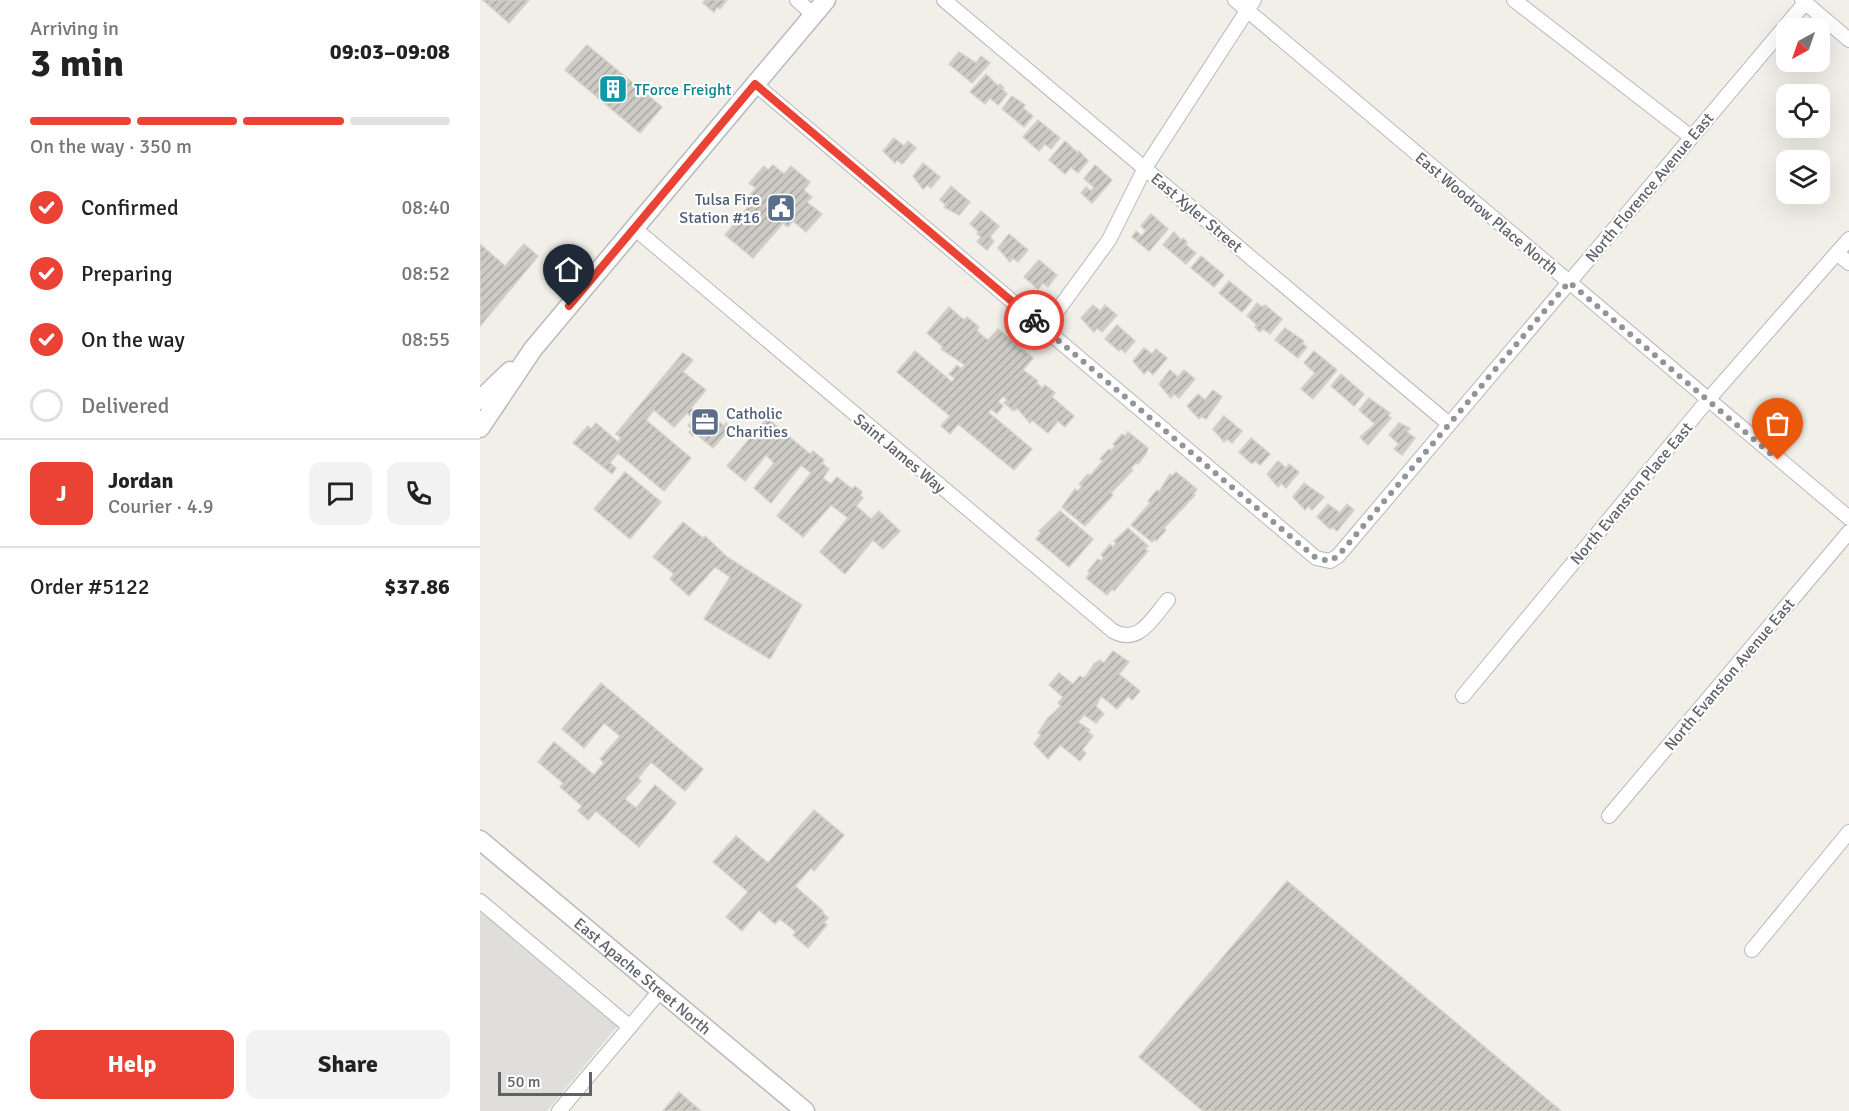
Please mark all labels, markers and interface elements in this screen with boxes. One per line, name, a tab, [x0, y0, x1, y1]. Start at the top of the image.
text: Arriving in	[30, 16, 119, 41]
north arrow	[1776, 18, 1830, 72]
map controls	[1776, 18, 1830, 204]
text: 09:03–09:08	[330, 38, 450, 65]
text: 3 min	[30, 39, 124, 87]
building icon: TForce Freight	[597, 73, 629, 105]
place label: TForce Freight	[634, 80, 732, 100]
button: locate	[1776, 84, 1830, 138]
street label: North Florence Avenue East	[1581, 109, 1718, 266]
text: On the way · 350 m	[30, 134, 192, 159]
street label: East Woodrow Place North	[1411, 148, 1562, 279]
button: layers	[1776, 150, 1830, 204]
street label: East Xyler Street	[1147, 169, 1246, 257]
place label: Tulsa Fire Station #16	[679, 190, 760, 228]
icon: check	[30, 191, 63, 224]
public building icon: Tulsa Fire Station #16	[765, 192, 797, 224]
text: Confirmed	[81, 194, 179, 221]
text: 08:40	[401, 195, 450, 220]
pin	[543, 244, 594, 306]
icon: home	[552, 253, 585, 286]
icon: check	[30, 257, 63, 290]
text: Preparing	[81, 260, 173, 287]
text: 08:52	[401, 261, 450, 286]
courier	[1004, 290, 1064, 350]
icon: bike	[1018, 304, 1051, 337]
icon: check	[30, 323, 63, 356]
text: On the way	[81, 326, 185, 353]
text: 08:55	[401, 327, 450, 352]
text: Delivered	[81, 392, 169, 419]
pin	[1752, 398, 1803, 460]
place label: Catholic Charities	[726, 404, 788, 442]
office icon: Catholic Charities	[689, 406, 721, 438]
icon: bag	[1761, 407, 1794, 440]
street label: Saint James Way	[849, 410, 950, 498]
street label: North Evanston Place East	[1566, 418, 1697, 569]
button: chat	[309, 462, 372, 525]
button: phone	[387, 462, 450, 525]
text: Jordan	[108, 467, 174, 494]
text: J	[56, 480, 67, 507]
text: Courier · 4.9	[108, 494, 214, 519]
text: Order #5122	[30, 573, 150, 600]
text: $37.86	[384, 573, 450, 600]
street label: North Evanston Avenue East	[1660, 594, 1800, 755]
street label: East Apache Street North	[570, 914, 715, 1039]
button: Help	[30, 1030, 234, 1099]
button: Share	[246, 1030, 450, 1099]
scale bar	[498, 1069, 592, 1096]
text: 50 m	[507, 1072, 541, 1092]

